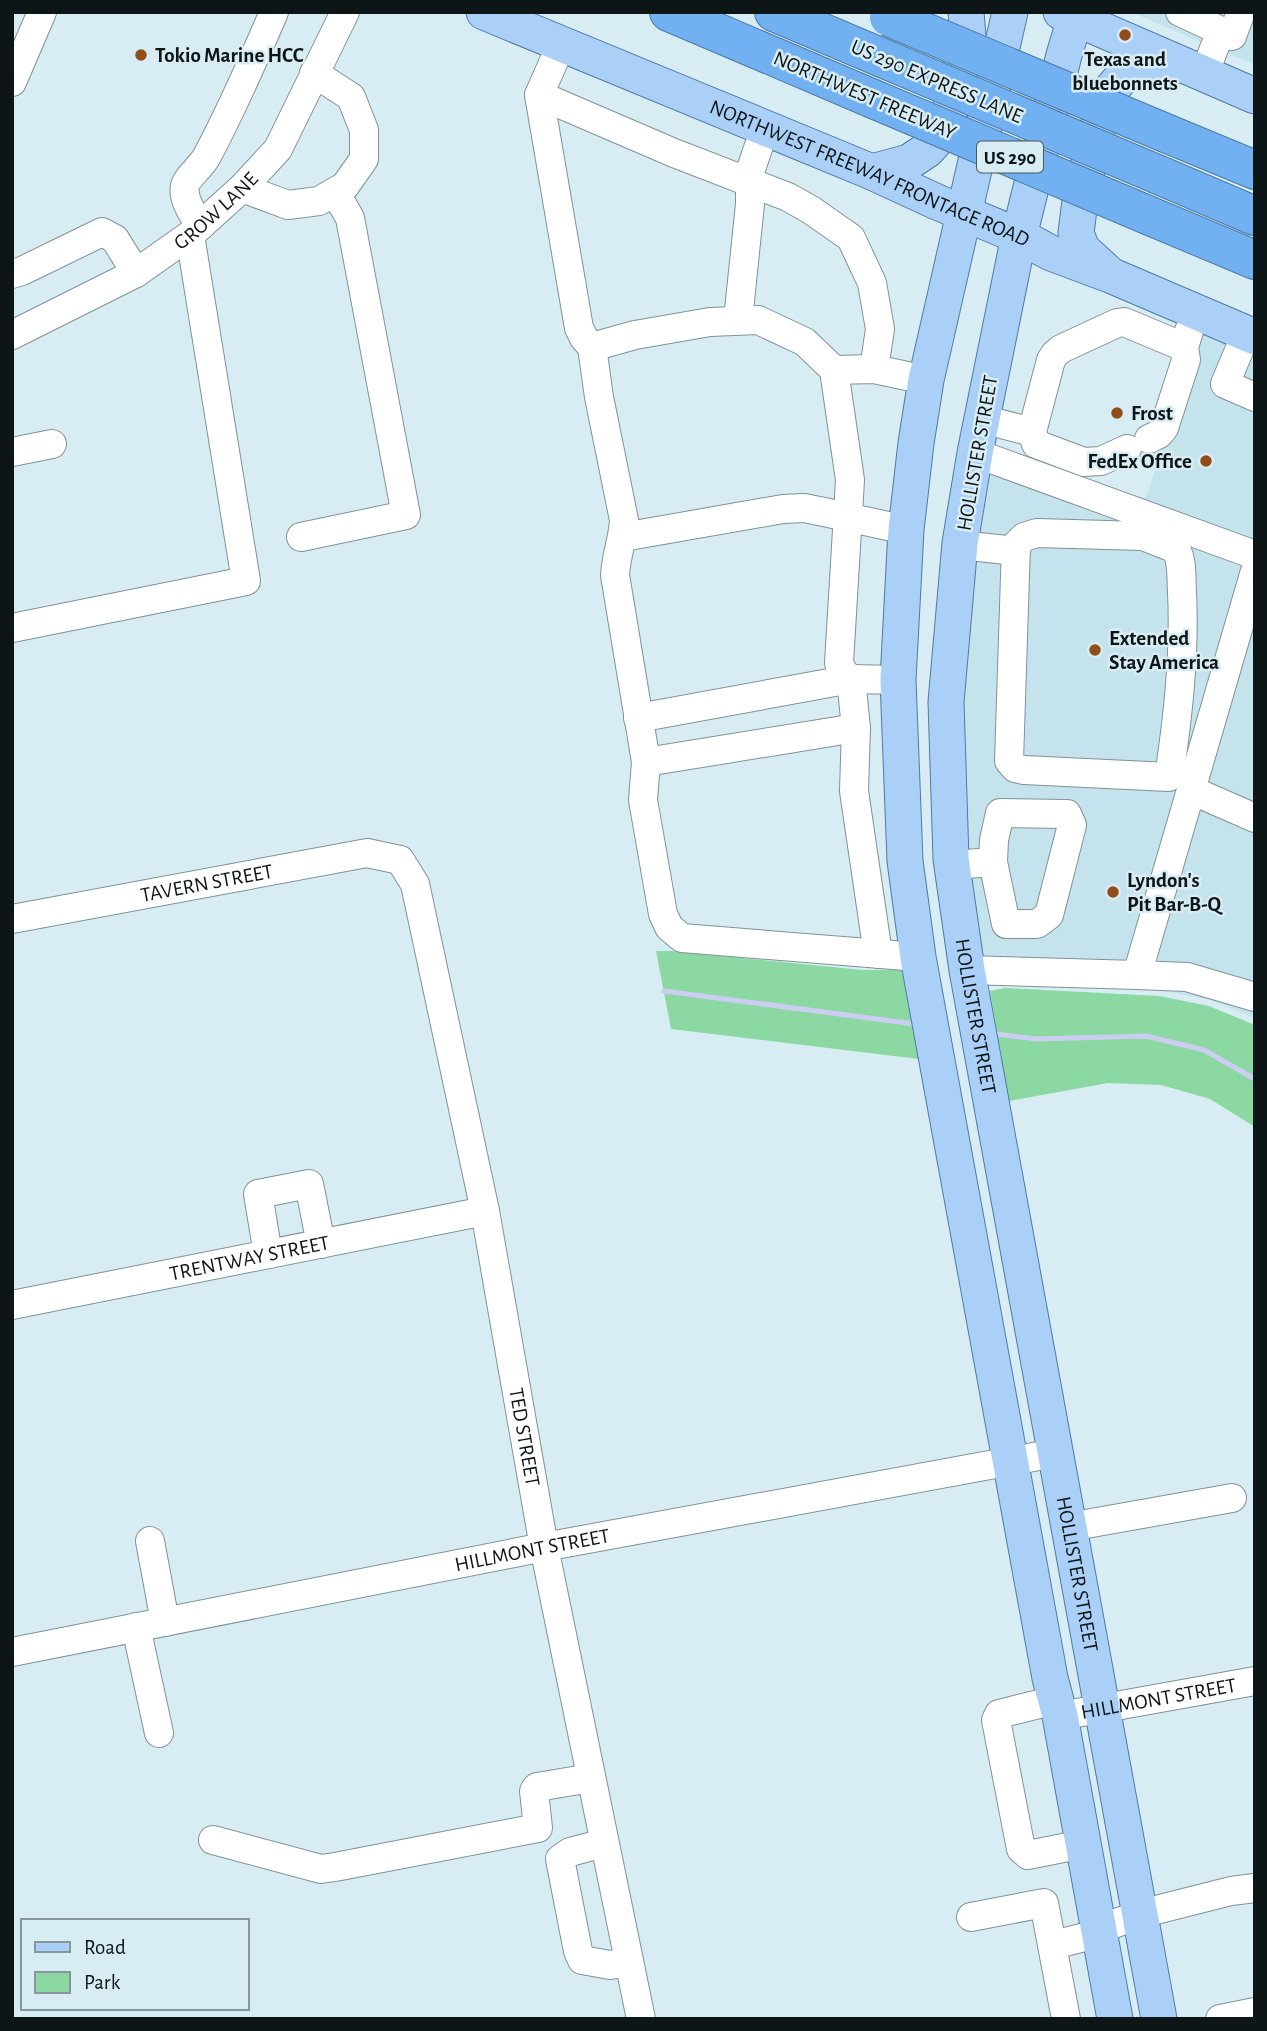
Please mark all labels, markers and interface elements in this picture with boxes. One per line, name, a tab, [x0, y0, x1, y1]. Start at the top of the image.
marker: Texas and bluebonnets	[1117, 27, 1133, 43]
street label: US 290 EXPRESS LANE	[848, 36, 1026, 127]
place label: Tokio Marine HCC	[155, 45, 304, 66]
marker: Tokio Marine HCC	[133, 47, 149, 63]
street label: NORTHWEST FREEWAY	[770, 47, 959, 143]
place label: Texas and bluebonnets	[1072, 49, 1178, 94]
street label: NORTHWEST FREEWAY FRONTAGE ROAD	[707, 96, 1033, 251]
road number: US 290	[977, 141, 1043, 172]
street label: GROW LANE	[170, 168, 262, 254]
street label: HOLLISTER STREET	[953, 374, 1002, 533]
place label: Frost	[1131, 403, 1173, 424]
marker: Frost	[1109, 405, 1125, 421]
place label: FedEx Office	[1088, 451, 1192, 472]
marker: FedEx Office	[1198, 453, 1214, 469]
place label: Extended Stay America	[1109, 628, 1219, 673]
marker: Extended Stay America	[1087, 642, 1103, 658]
street label: TAVERN STREET	[139, 861, 275, 906]
place label: Lyndon's Pit Bar-B-Q	[1127, 870, 1224, 916]
marker: Lyndon's Pit Bar-B-Q	[1105, 884, 1121, 900]
street label: HOLLISTER STREET	[952, 937, 1000, 1096]
street label: TRENTWAY STREET	[168, 1232, 331, 1284]
street label: TED STREET	[505, 1386, 543, 1488]
street label: HOLLISTER STREET	[1053, 1495, 1102, 1654]
street label: HILLMONT STREET	[453, 1525, 611, 1575]
street label: HILLMONT STREET	[1079, 1675, 1238, 1723]
legend	[21, 1919, 248, 2010]
text: Road	[84, 1937, 126, 1958]
text: Park	[84, 1972, 121, 1993]

